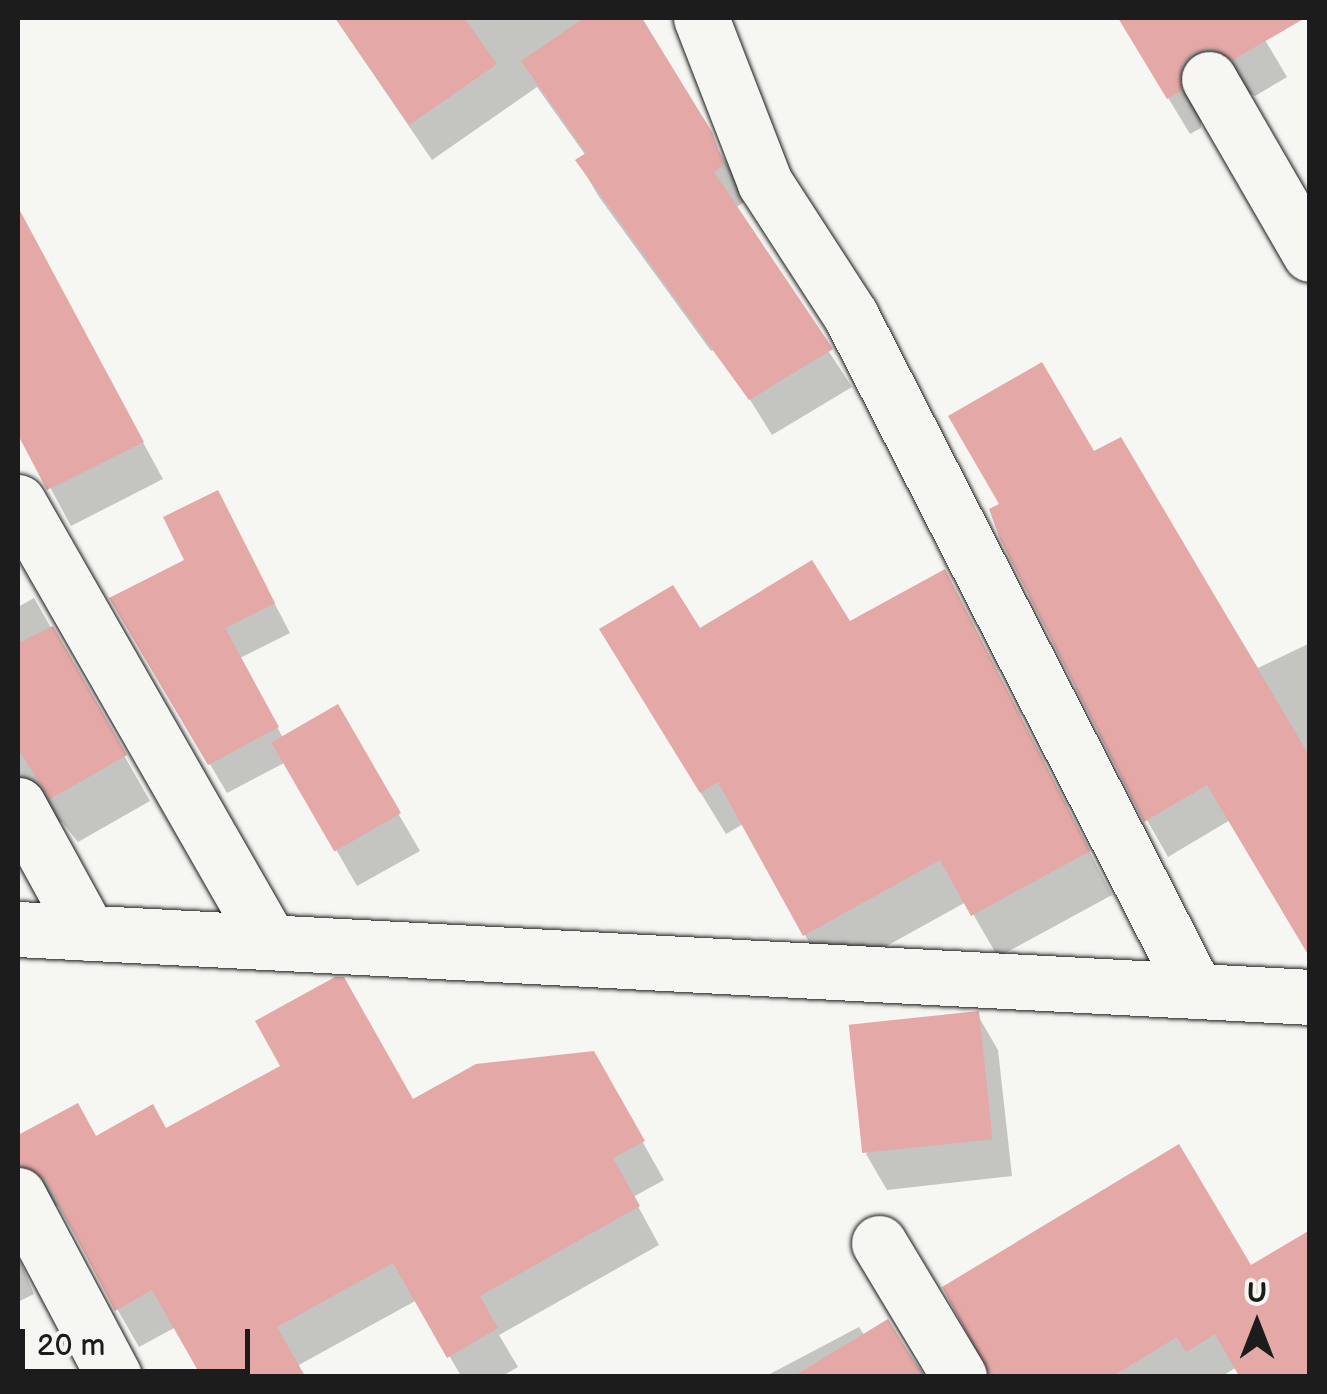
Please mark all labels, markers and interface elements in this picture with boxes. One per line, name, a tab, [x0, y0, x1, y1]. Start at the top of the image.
north arrow	[1207, 1274, 1307, 1374]
text: U	[1247, 1277, 1267, 1310]
scale bar	[25, 1309, 255, 1371]
text: 20 m	[37, 1328, 105, 1364]

